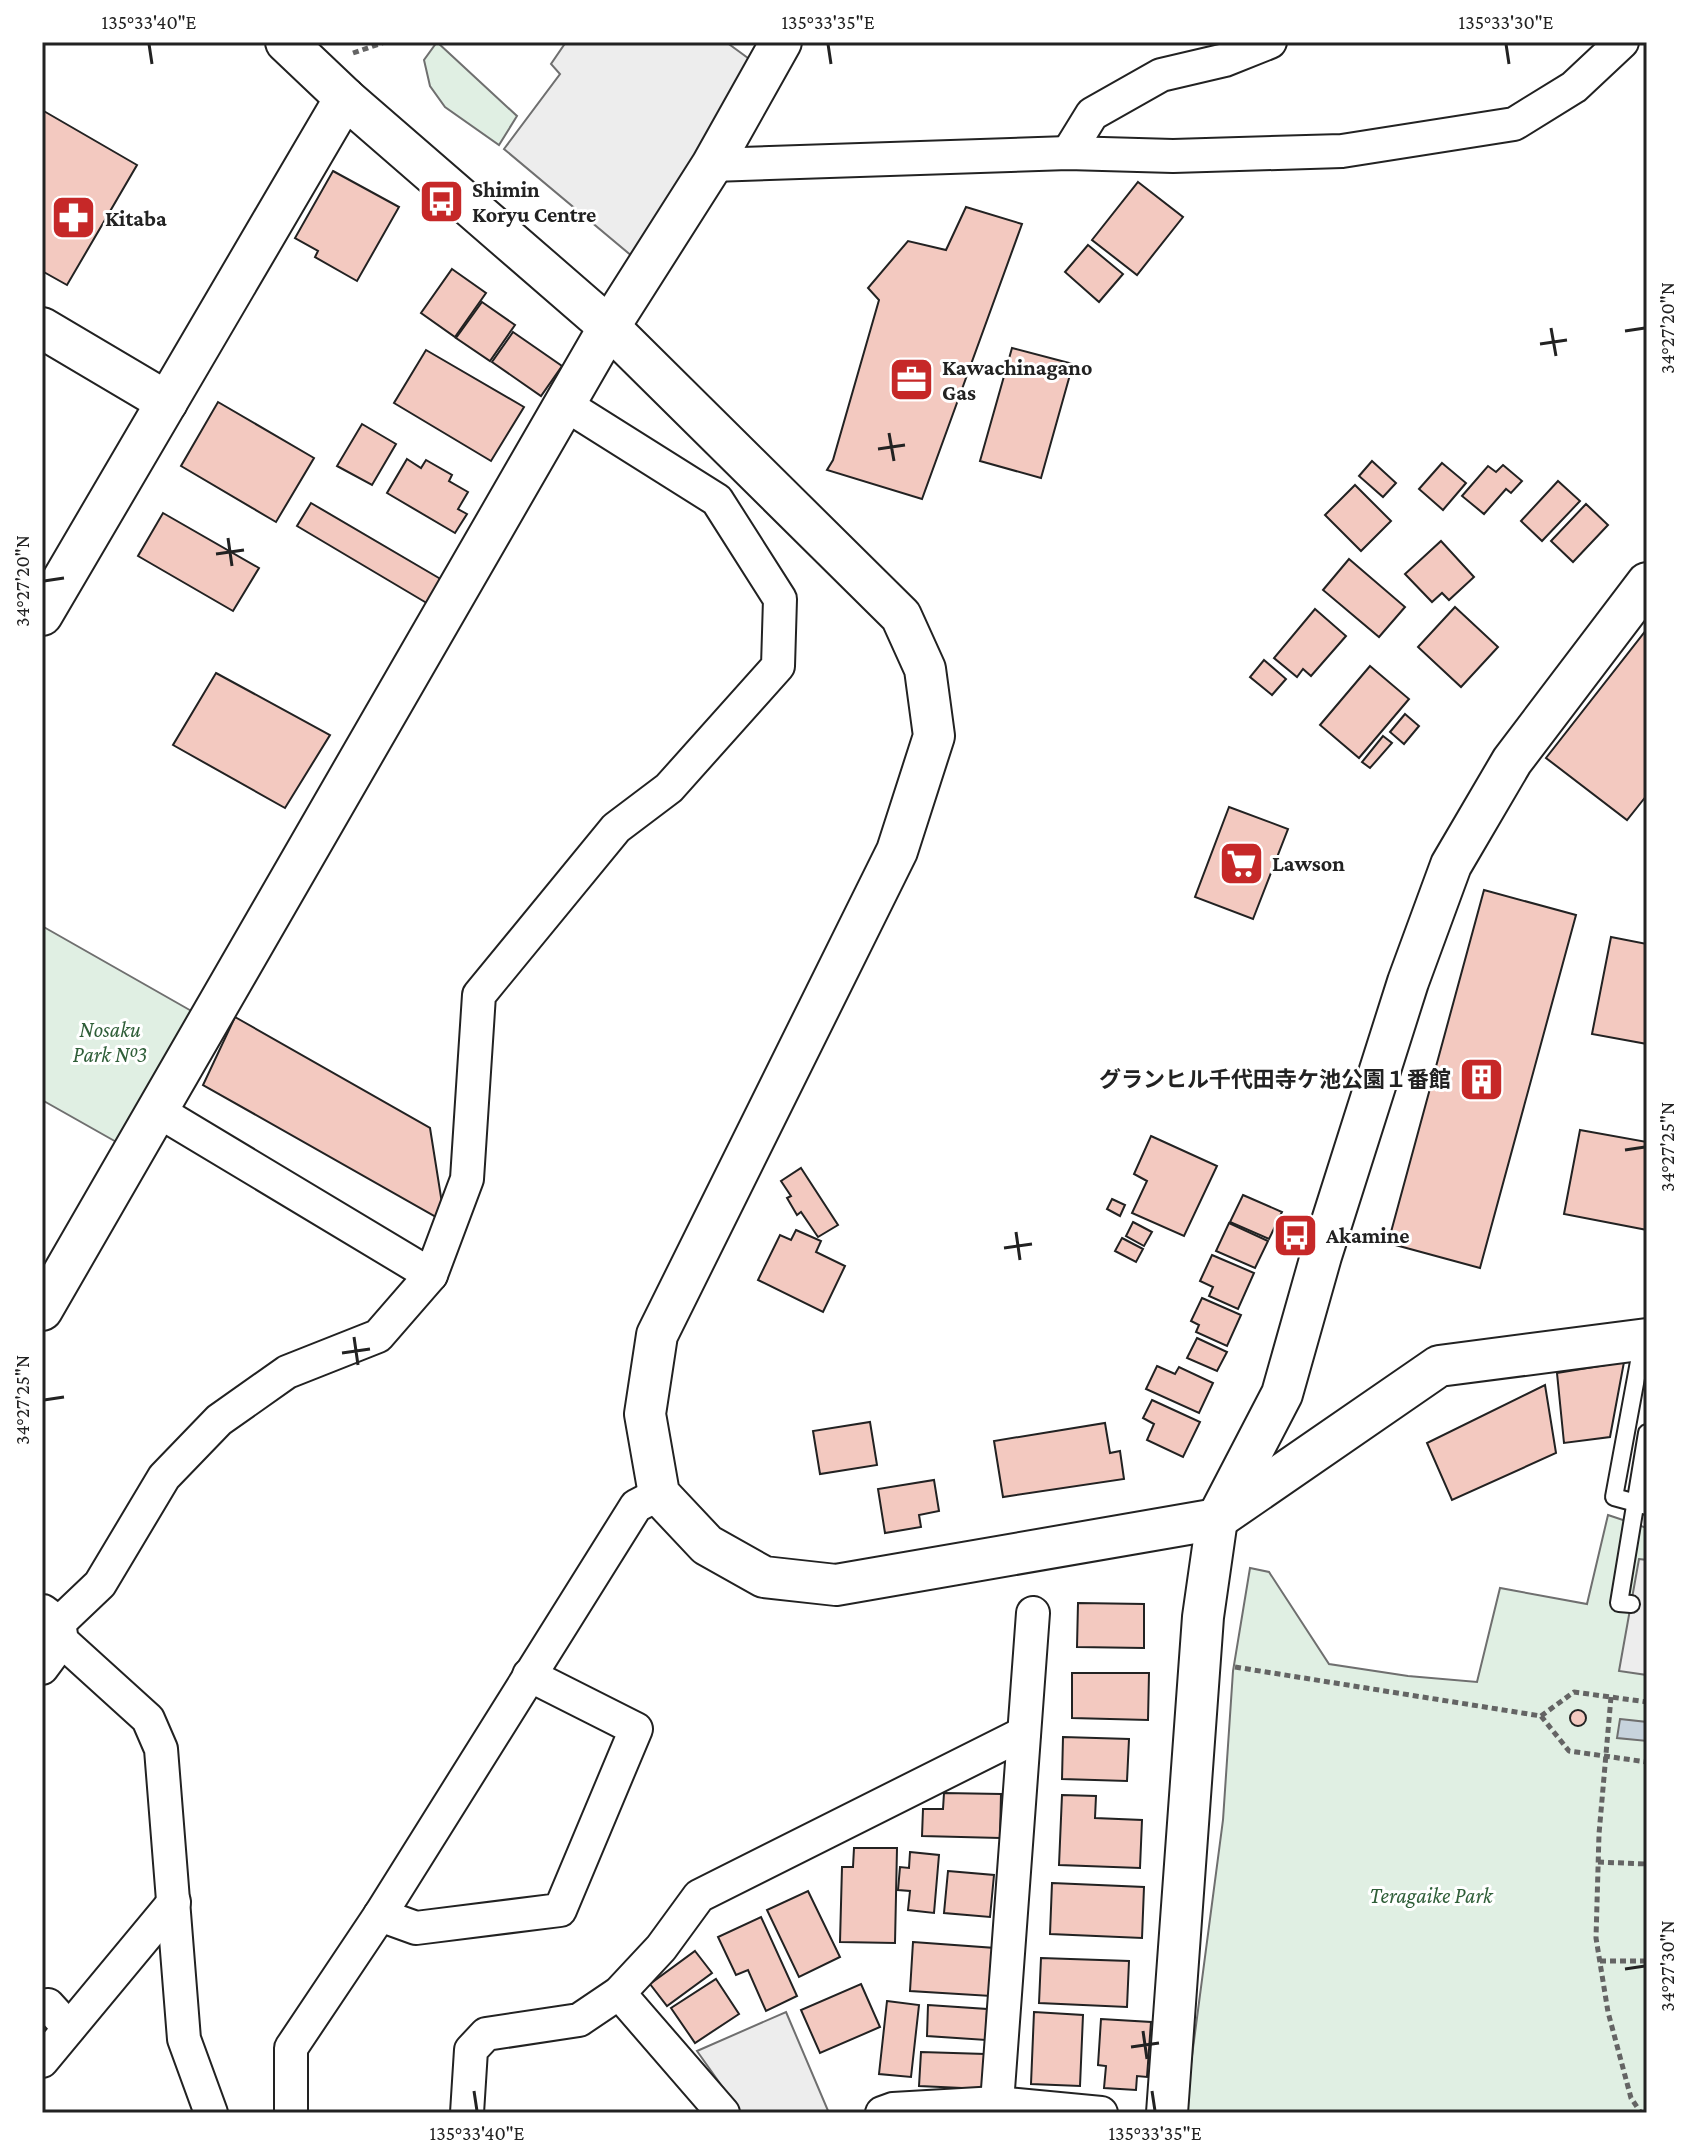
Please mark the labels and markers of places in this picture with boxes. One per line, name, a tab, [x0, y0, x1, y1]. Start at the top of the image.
place label: Shimin Koryu Centre	[472, 177, 596, 227]
bus stop icon: Shimin Koryu Centre	[417, 178, 465, 226]
pharmacy icon: Kitaba	[50, 194, 98, 242]
place label: Kitaba	[105, 206, 167, 231]
place label: Kawachinagano Gas	[942, 355, 1092, 405]
office icon: Kawachinagano Gas	[887, 356, 935, 404]
supermarket icon: Lawson	[1217, 839, 1265, 887]
place label: Lawson	[1272, 851, 1345, 876]
building icon: グランヒル千代田寺ケ池公園１番館	[1458, 1055, 1506, 1103]
place label: グランヒル千代田寺ケ池公園１番館	[1099, 1067, 1451, 1092]
bus stop icon: Akamine	[1271, 1211, 1319, 1259]
place label: Akamine	[1325, 1223, 1410, 1248]

